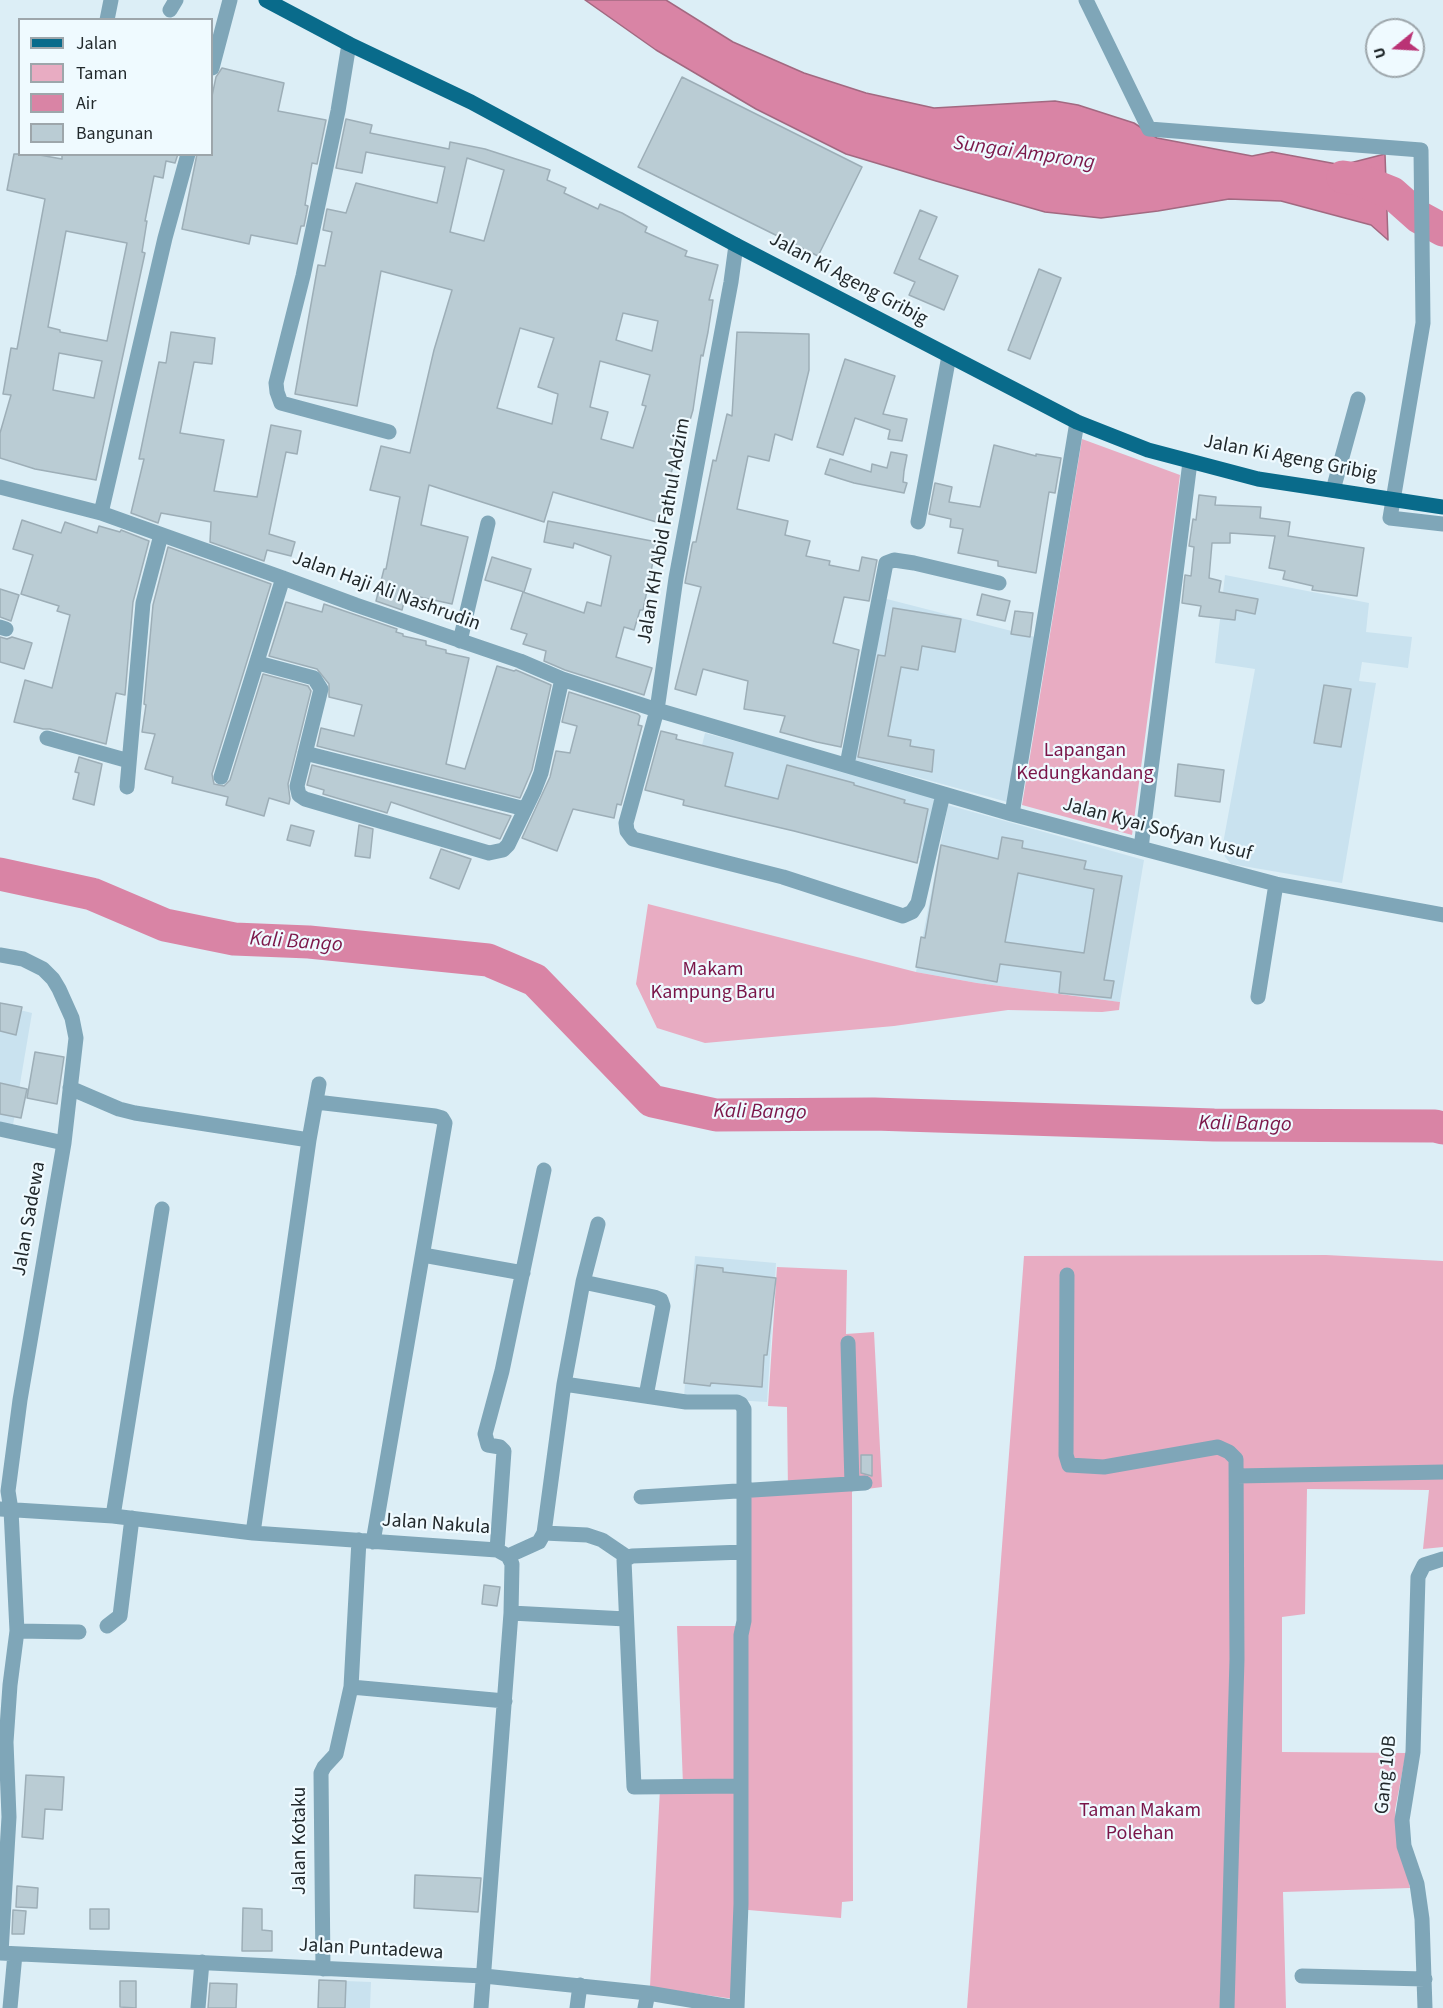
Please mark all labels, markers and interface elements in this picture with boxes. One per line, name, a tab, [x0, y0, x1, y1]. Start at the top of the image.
legend	[18, 18, 213, 156]
north arrow	[1365, 18, 1425, 78]
text: Jalan	[76, 31, 117, 56]
text: U	[1368, 44, 1392, 61]
text: Taman	[76, 61, 127, 86]
text: Air	[76, 91, 96, 116]
text: Bangunan	[76, 121, 153, 146]
water label: Sungai Amprong	[952, 132, 1096, 176]
street label: Jalan Ki Ageng Gribig	[765, 228, 931, 332]
street label: Jalan KH Abid Fathul Adzim	[633, 416, 697, 646]
street label: Jalan Ki Ageng Gribig	[1201, 430, 1379, 488]
street label: Jalan Haji Ali Nashrudin	[289, 547, 483, 637]
park label: Lapangan Kedungkandang	[1016, 740, 1154, 787]
street label: Jalan Kyai Sofyan Yusuf	[1060, 793, 1254, 867]
water label: Kali Bango	[249, 927, 343, 959]
park label: Makam Kampung Baru	[651, 959, 775, 1006]
water label: Kali Bango	[713, 1100, 807, 1126]
water label: Kali Bango	[1198, 1112, 1292, 1138]
street label: Jalan Sadewa	[8, 1160, 52, 1278]
street label: Jalan Nakula	[381, 1509, 491, 1541]
street label: Gang 10B	[1371, 1734, 1403, 1816]
street label: Jalan Kotaku	[289, 1787, 313, 1895]
park label: Taman Makam Polehan	[1079, 1800, 1201, 1847]
street label: Jalan Puntadewa	[298, 1934, 444, 1966]

